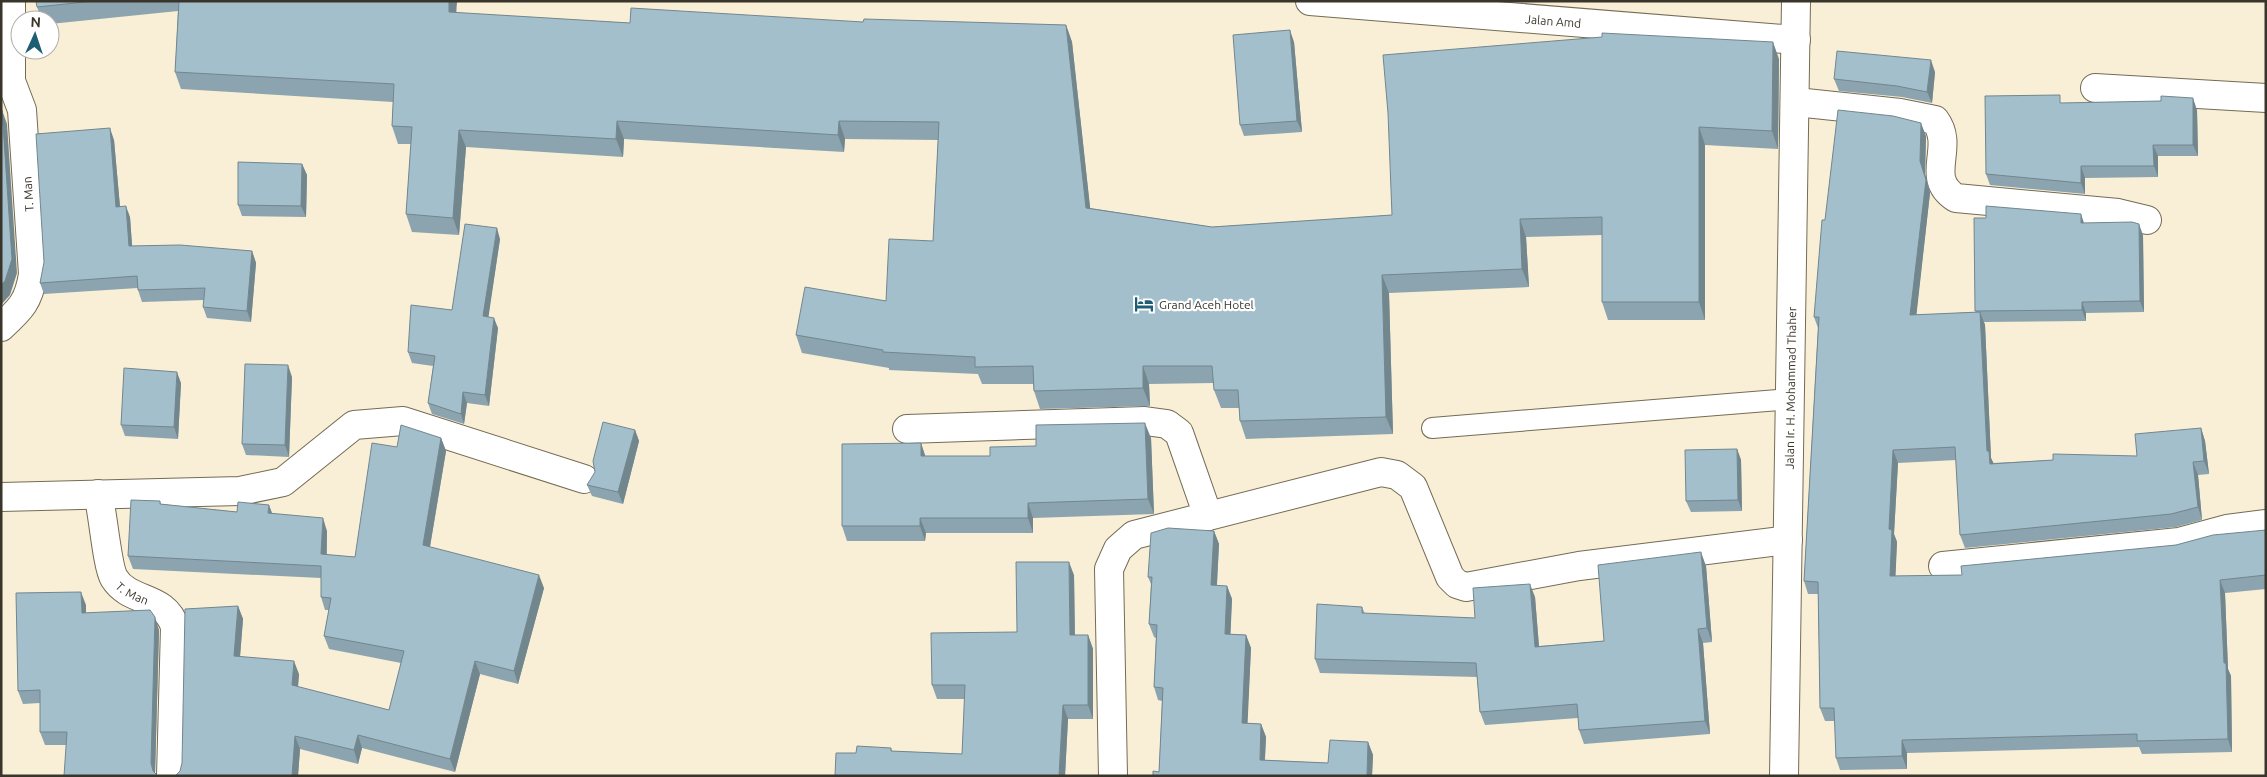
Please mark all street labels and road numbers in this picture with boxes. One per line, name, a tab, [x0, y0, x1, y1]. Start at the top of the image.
street label: Jalan Amd	[1525, 12, 1582, 29]
street label: T. Man	[20, 176, 36, 212]
street label: Jalan Ir. H. Mohammad Thaher	[1782, 306, 1798, 470]
street label: T. Man	[113, 579, 151, 607]

